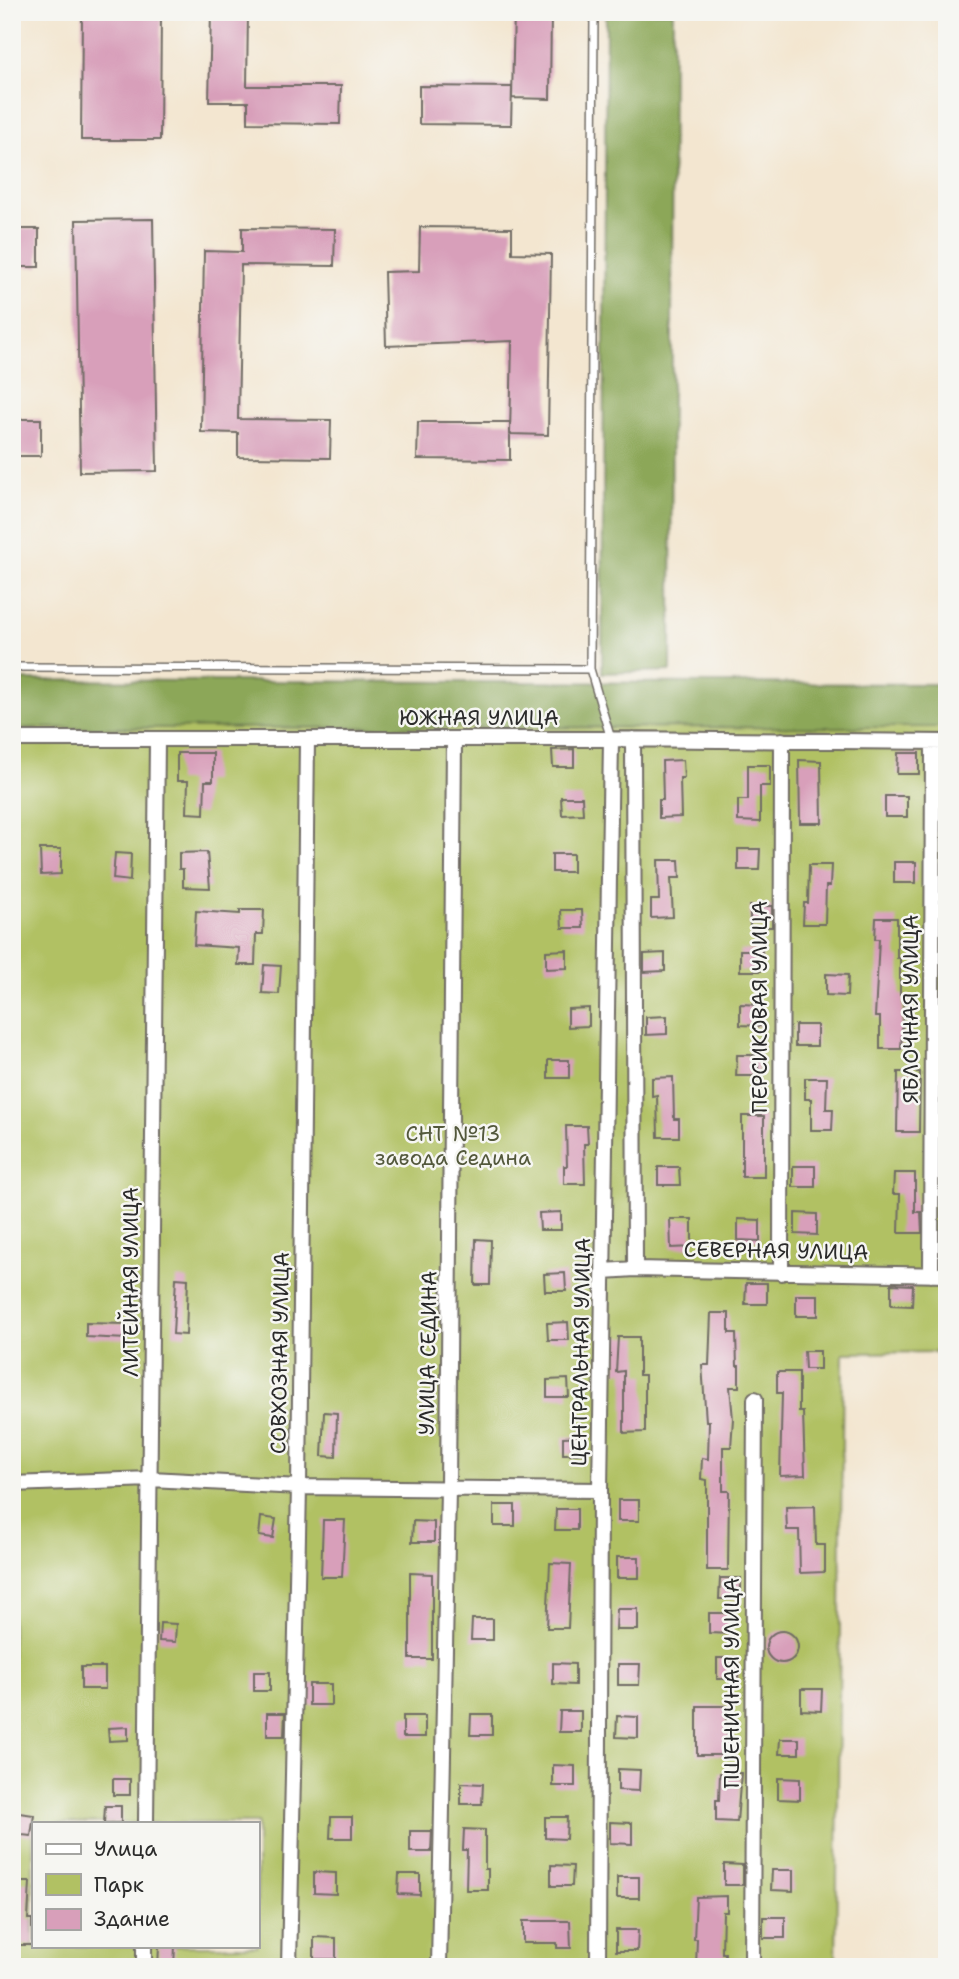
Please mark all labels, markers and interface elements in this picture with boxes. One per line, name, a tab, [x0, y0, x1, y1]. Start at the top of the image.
street label: ЮЖНАЯ УЛИЦА	[399, 704, 559, 732]
street label: ПЕРСИКОВАЯ УЛИЦА	[746, 901, 774, 1113]
street label: ЯБЛОЧНАЯ УЛИЦА	[897, 914, 925, 1104]
park label: СНТ №13 завода Седина	[375, 1120, 531, 1172]
street label: ЛИТЕЙНАЯ УЛИЦА	[117, 1187, 145, 1377]
street label: СЕВЕРНАЯ УЛИЦА	[683, 1235, 869, 1267]
street label: ЦЕНТРАЛЬНАЯ УЛИЦА	[565, 1237, 597, 1467]
street label: СОВХОЗНАЯ УЛИЦА	[264, 1252, 296, 1454]
street label: УЛИЦА СЕДИНА	[413, 1270, 443, 1436]
street label: ПШЕНИЧНАЯ УЛИЦА	[718, 1577, 746, 1789]
legend	[32, 1822, 259, 1948]
text: Улица	[94, 1835, 157, 1863]
text: Парк	[94, 1871, 144, 1899]
text: Здание	[94, 1905, 170, 1933]

